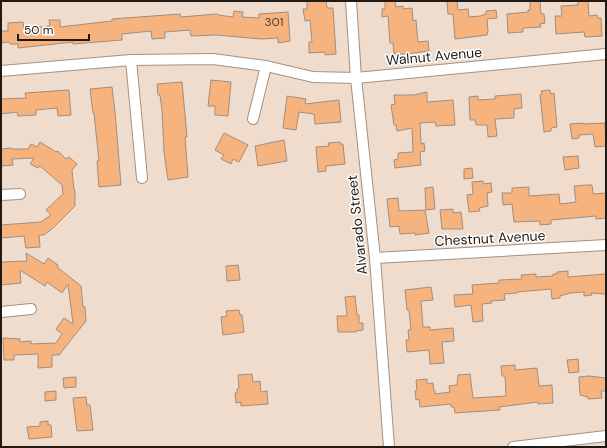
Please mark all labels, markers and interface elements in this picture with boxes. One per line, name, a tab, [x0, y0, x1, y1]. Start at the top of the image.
house number: 301	[264, 14, 284, 30]
scale bar	[18, 16, 89, 42]
text: 50 m	[24, 22, 53, 38]
street label: Walnut Avenue	[385, 43, 483, 69]
street label: Alvarado Street	[343, 174, 371, 276]
street label: Chestnut Avenue	[434, 226, 546, 250]

